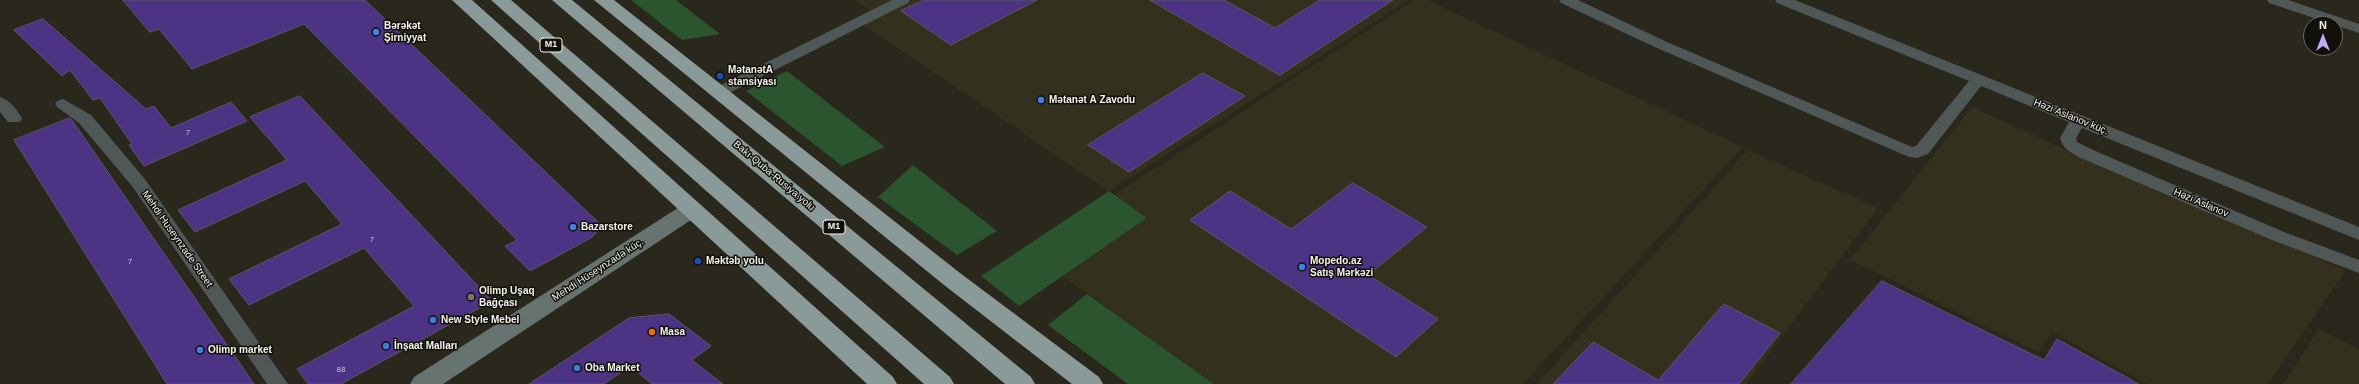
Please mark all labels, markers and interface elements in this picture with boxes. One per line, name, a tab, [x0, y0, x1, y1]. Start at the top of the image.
north arrow	[2303, 16, 2343, 56]
text: N	[2319, 19, 2327, 31]
place label: Bərəkət Şirniyyat	[384, 20, 426, 44]
marker: Bərəkət Şirniyyat	[371, 27, 381, 37]
road number: M1	[540, 38, 562, 52]
place label: MətanətA stansiyası	[728, 64, 776, 88]
marker: MətanətA stansiyası	[715, 71, 725, 81]
place label: Mətanət A Zavodu	[1049, 94, 1135, 106]
marker: Mətanət A Zavodu	[1036, 95, 1046, 105]
street label: Həzi Aslanov küç.	[2032, 97, 2110, 137]
house number: 7	[186, 128, 190, 138]
street label: Bakı-Quba-Rusiya yolu	[731, 138, 817, 214]
street label: Həzi Aslanov	[2172, 186, 2230, 220]
street label: Mehdi Huseynzadе Street	[139, 188, 215, 290]
road number: M1	[823, 220, 845, 234]
place label: Bazarstore	[581, 221, 633, 233]
marker: Bazarstore	[568, 222, 578, 232]
house number: 7	[370, 235, 374, 245]
street label: Mehdi Hüseynzadə küç.	[550, 236, 646, 304]
place label: Məktəb yolu	[706, 255, 764, 267]
place label: Mopedo.az Satış Mərkəzi	[1310, 255, 1373, 278]
marker: Məktəb yolu	[693, 256, 703, 266]
house number: 7	[128, 257, 132, 267]
marker: Mopedo.az Satış Mərkəzi	[1297, 262, 1307, 272]
place label: Olimp Uşaq Bağçası	[479, 285, 535, 308]
marker: Olimp Uşaq Bağçası	[466, 292, 476, 302]
place label: New Style Mebel	[441, 314, 519, 326]
marker: New Style Mebel	[428, 315, 438, 325]
place label: Masa	[660, 326, 685, 338]
marker: Masa	[647, 327, 657, 337]
place label: İnşaat Malları	[394, 340, 457, 352]
marker: İnşaat Malları	[381, 341, 391, 351]
place label: Olimp market	[208, 344, 272, 356]
marker: Olimp market	[195, 345, 205, 355]
place label: Oba Market	[585, 362, 639, 374]
marker: Oba Market	[572, 363, 582, 373]
house number: 88	[337, 365, 345, 375]

